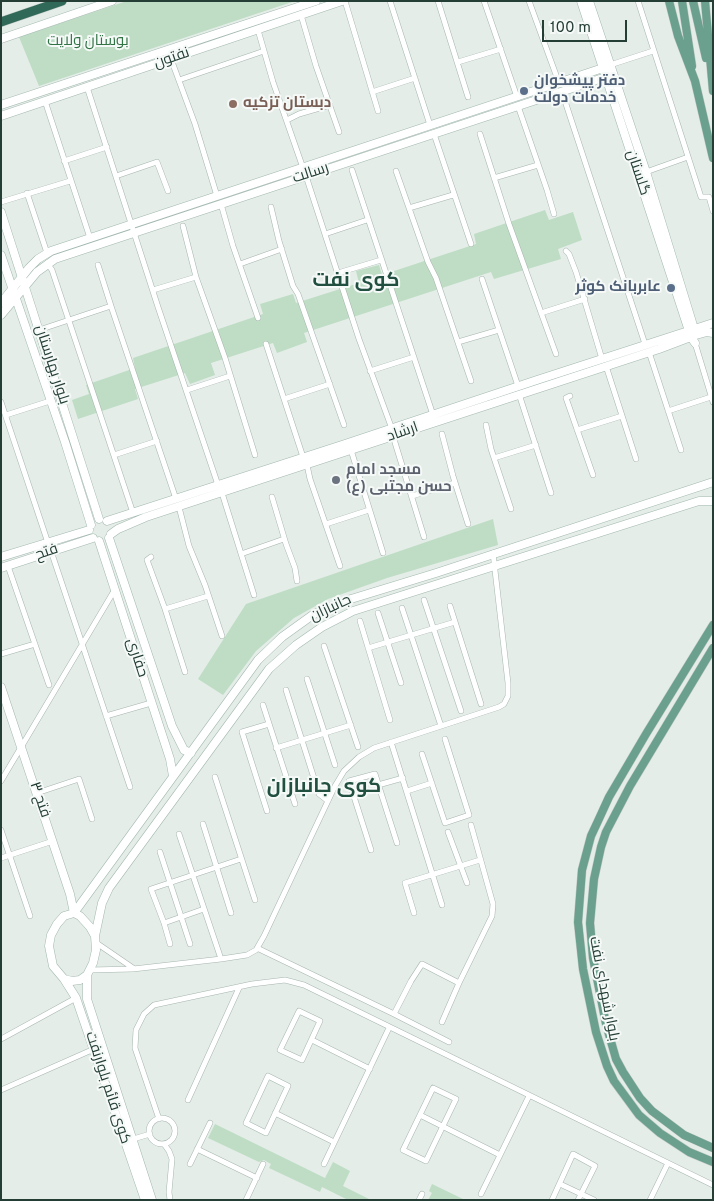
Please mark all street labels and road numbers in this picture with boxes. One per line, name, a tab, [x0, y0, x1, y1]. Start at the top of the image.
street label: نفتون	[152, 45, 192, 73]
street label: گلستان	[621, 148, 653, 198]
street label: رسالت	[291, 160, 331, 188]
street label: بلوار بهارستان	[30, 323, 72, 407]
street label: ارشاد	[385, 419, 421, 447]
street label: فتح	[33, 541, 61, 565]
street label: جانبازان	[307, 592, 355, 626]
street label: حفاری	[121, 636, 151, 680]
street label: فتح ۳	[25, 780, 53, 820]
street label: بلوار شهدای نفت	[584, 935, 622, 1043]
street label: کوی قائم بلوارنفت	[80, 1030, 134, 1146]

